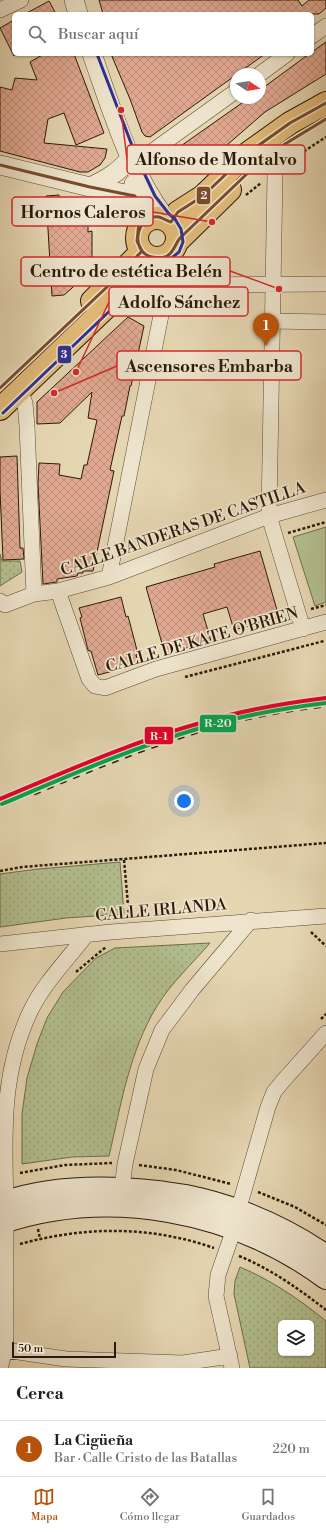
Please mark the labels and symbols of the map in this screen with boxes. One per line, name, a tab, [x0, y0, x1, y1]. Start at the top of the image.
north arrow	[230, 68, 266, 104]
callout: Alfonso de Montalvo	[127, 145, 305, 174]
text: Alfonso de Montalvo	[134, 149, 297, 171]
line badge: 2	[196, 186, 211, 205]
text: 2	[201, 189, 208, 203]
callout: Hornos Caleros	[12, 197, 153, 226]
text: Hornos Caleros	[21, 202, 145, 224]
callout: Centro de estética Belén	[21, 257, 230, 286]
text: Centro de estética Belén	[30, 261, 223, 283]
callout: Adolfo Sánchez	[109, 287, 248, 316]
text: Adolfo Sánchez	[117, 292, 240, 314]
pin: 1	[253, 313, 279, 346]
line badge: 3	[57, 345, 72, 364]
text: 3	[61, 348, 68, 362]
callout: Ascensores Embarba	[117, 351, 301, 380]
text: Ascensores Embarba	[124, 356, 294, 378]
street label: CALLE BANDERAS DE CASTILLA	[58, 477, 309, 580]
street label: CALLE DE KATE O'BRIEN	[103, 603, 301, 677]
line badge: R-20	[199, 714, 237, 733]
text: R-20	[204, 717, 232, 731]
line badge: R-1	[144, 726, 174, 745]
text: R-1	[150, 730, 169, 744]
your location	[174, 791, 194, 811]
street label: CALLE IRLANDA	[95, 894, 228, 926]
scale bar	[12, 1340, 116, 1359]

